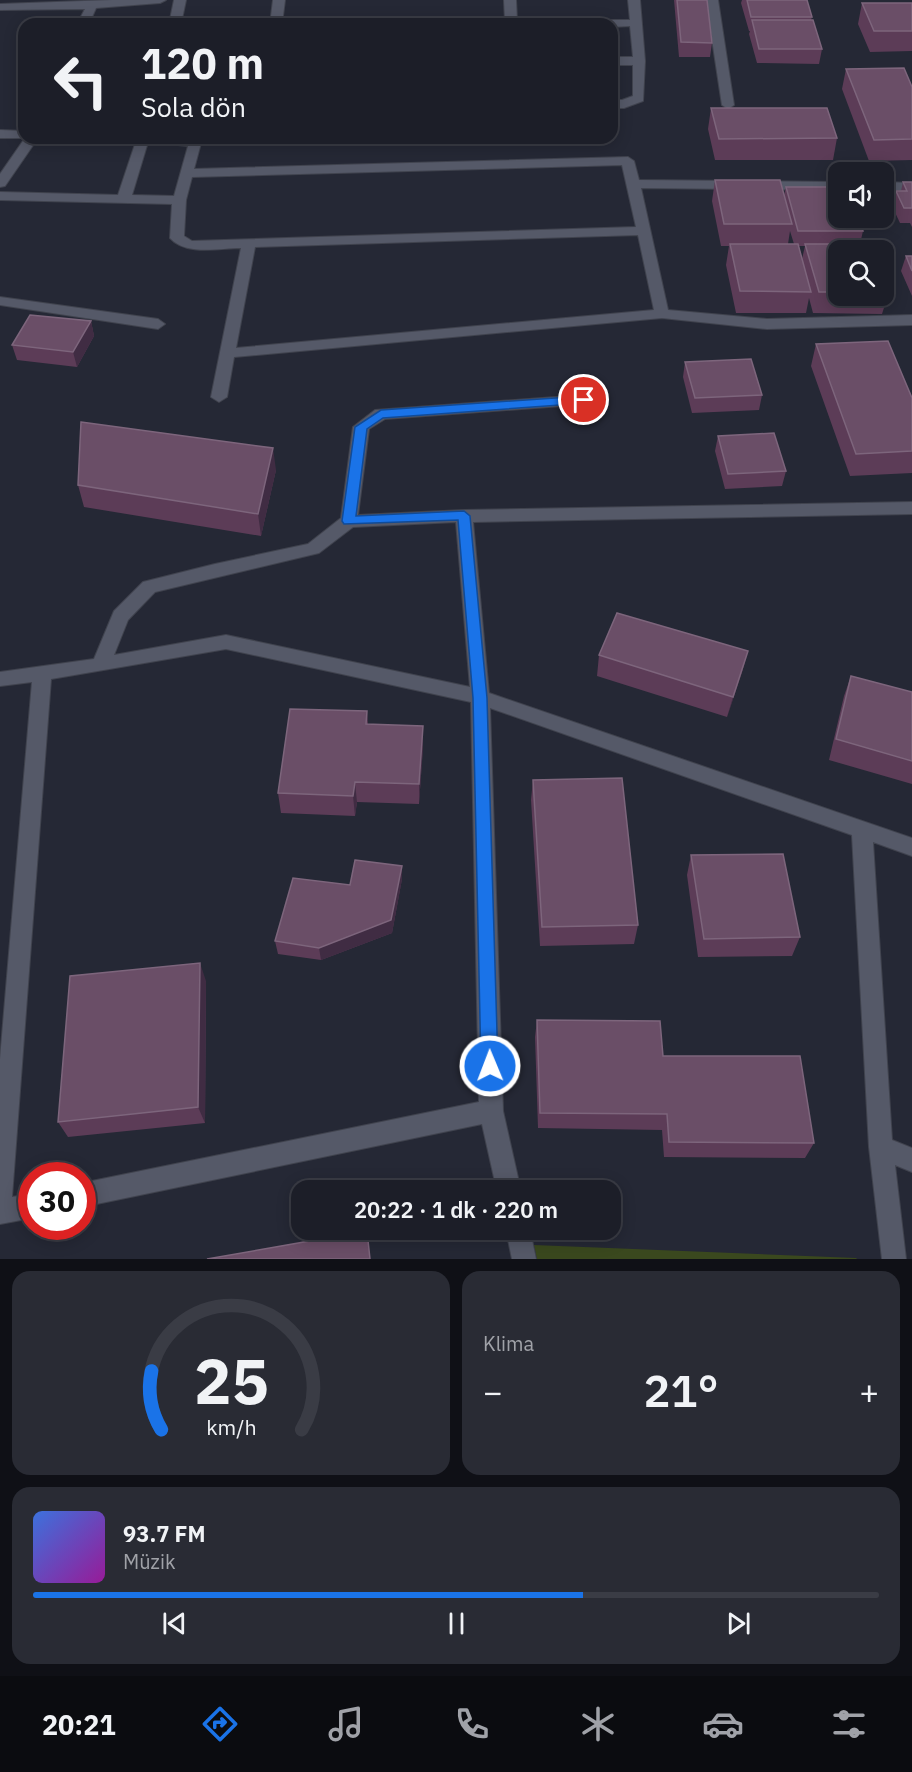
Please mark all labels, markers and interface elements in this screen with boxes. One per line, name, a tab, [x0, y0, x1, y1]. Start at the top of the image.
text: 120 m	[141, 36, 264, 91]
icon: left	[42, 42, 120, 120]
text: Sola dön	[141, 89, 246, 124]
map controls	[828, 162, 894, 306]
button: sound	[828, 162, 894, 228]
button: search	[828, 240, 894, 306]
pin	[558, 374, 609, 425]
icon: arrive	[567, 383, 600, 416]
position arrow	[458, 1034, 522, 1098]
speed limit sign: 30	[18, 1162, 96, 1240]
text: 20:22 · 1 dk · 220 m	[354, 1195, 558, 1224]
text: Klima	[483, 1330, 534, 1357]
text: 25	[194, 1340, 268, 1421]
text: 21°	[643, 1361, 719, 1419]
text: −	[483, 1370, 503, 1413]
text: +	[859, 1370, 879, 1413]
text: km/h	[206, 1413, 256, 1441]
text: 93.7 FM	[123, 1519, 206, 1548]
text: Müzik	[123, 1548, 175, 1575]
icon: previous	[158, 1607, 191, 1640]
icon: pause	[440, 1607, 473, 1640]
icon: next	[722, 1607, 755, 1640]
icon: directions	[199, 1703, 241, 1745]
icon: music	[325, 1703, 367, 1745]
icon: phone	[451, 1703, 493, 1745]
icon: climate	[577, 1703, 619, 1745]
icon: car	[702, 1703, 744, 1745]
icon: filters	[828, 1703, 870, 1745]
text: 20:21	[42, 1707, 116, 1742]

